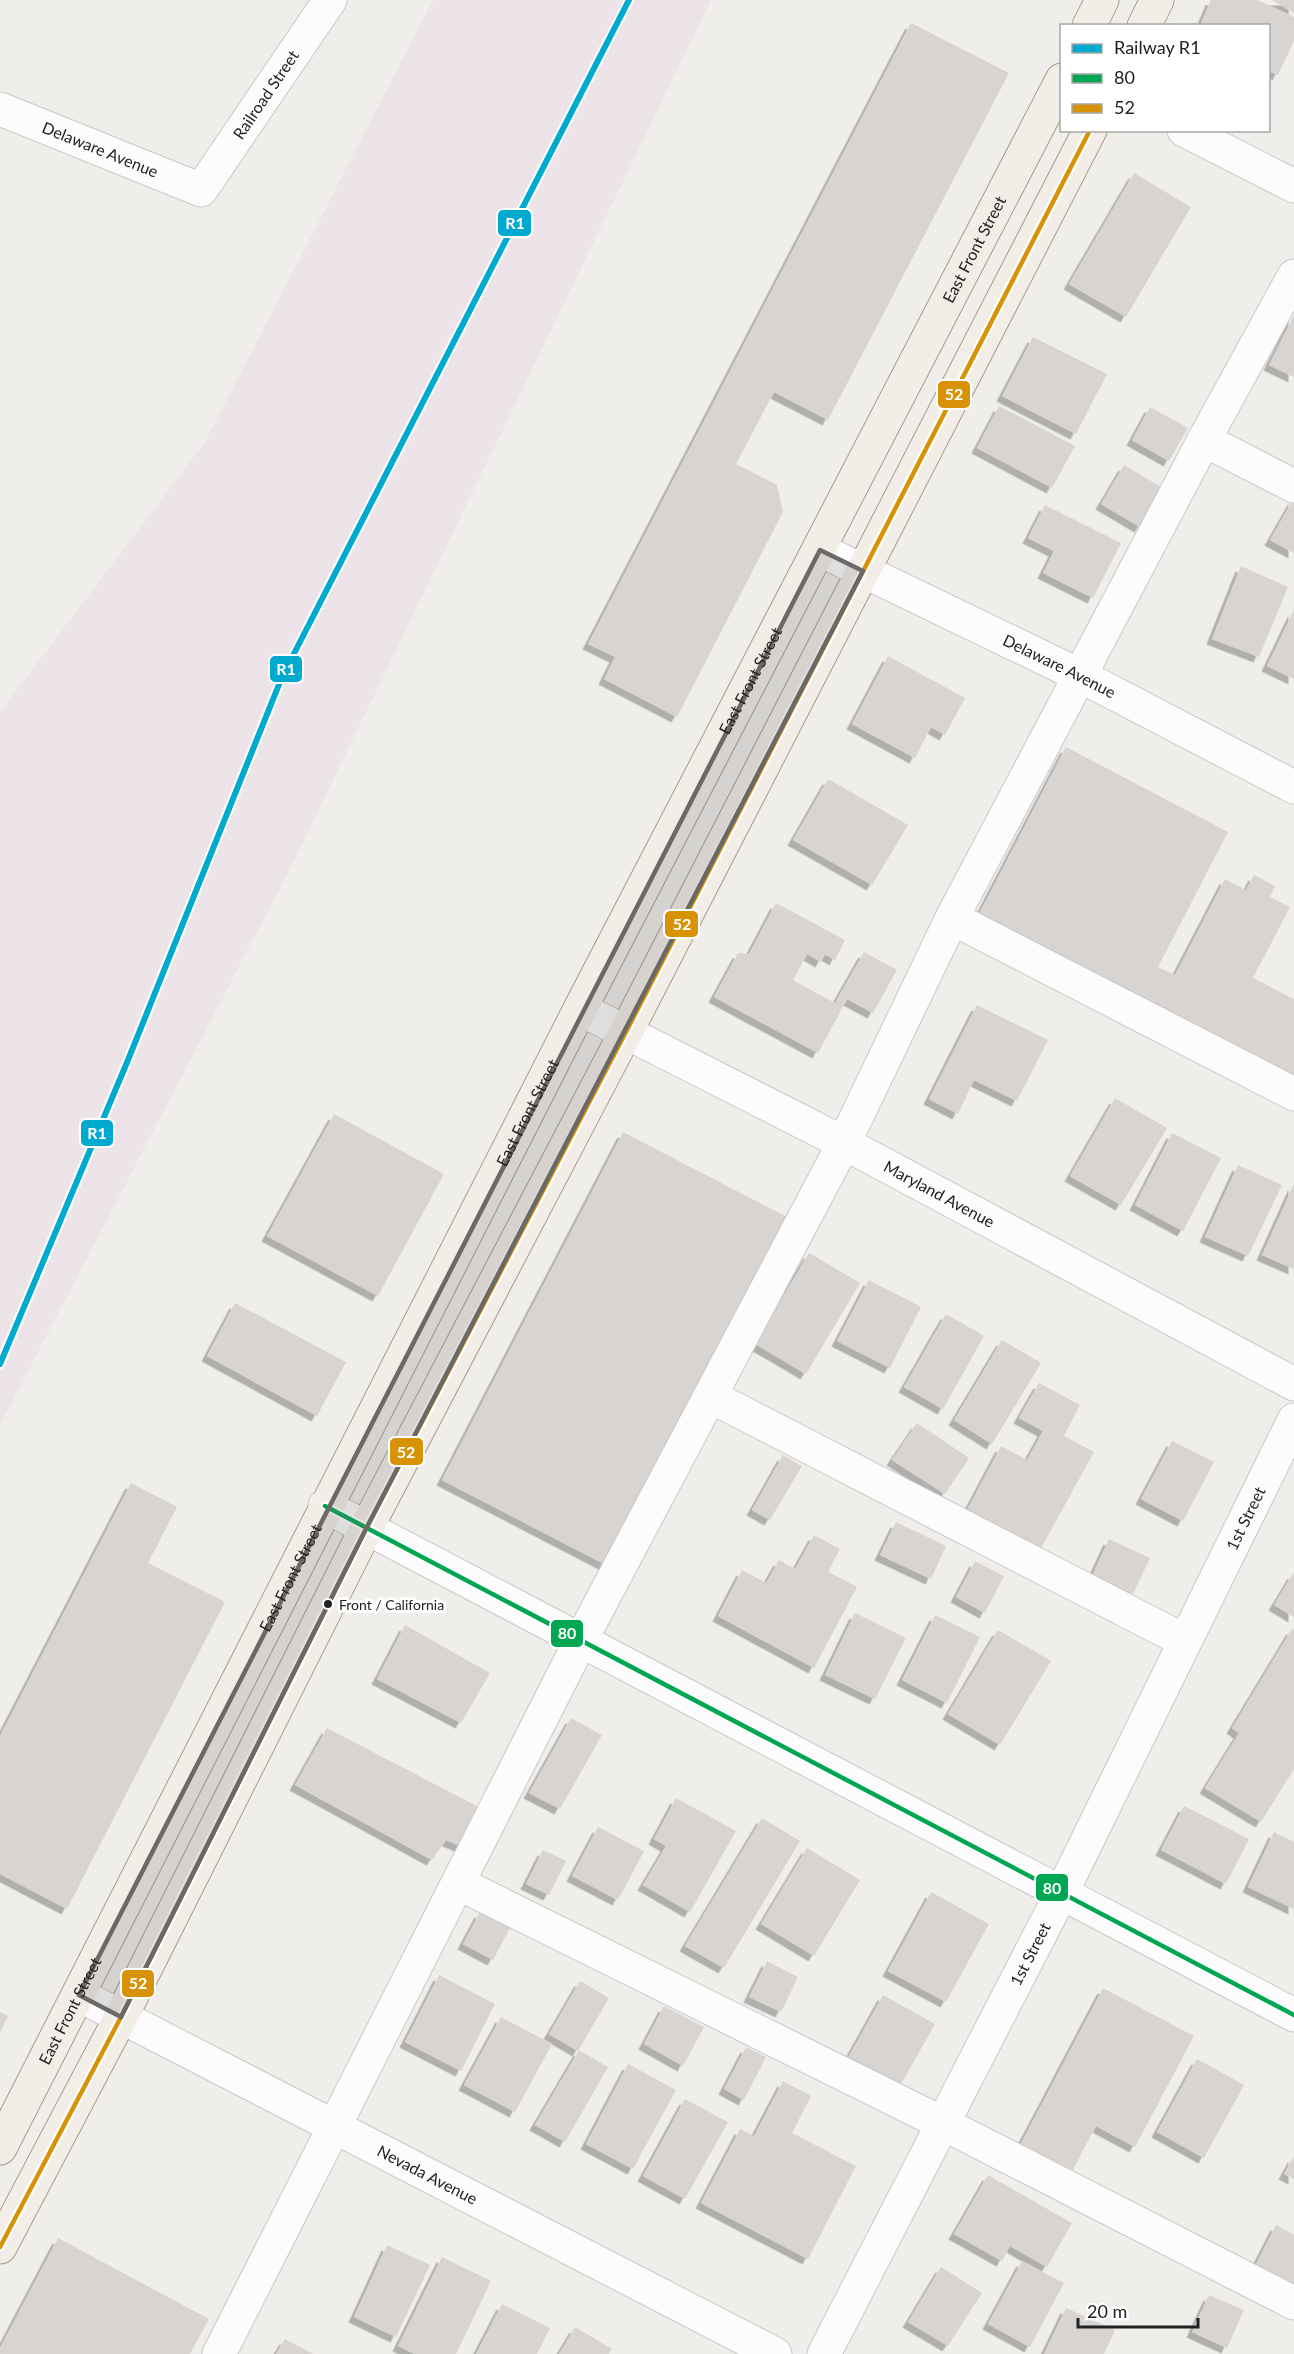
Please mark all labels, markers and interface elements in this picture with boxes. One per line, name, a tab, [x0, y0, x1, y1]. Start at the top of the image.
legend	[1060, 24, 1270, 132]
text: Railway R1	[1114, 36, 1201, 58]
street label: Railroad Street	[228, 46, 302, 142]
text: 80	[1114, 66, 1135, 88]
text: 52	[1114, 96, 1135, 118]
street label: Delaware Avenue	[40, 117, 161, 181]
street label: East Front Street	[938, 192, 1009, 306]
line badge: R1	[497, 209, 532, 237]
text: R1	[505, 213, 525, 232]
line badge: 52	[937, 380, 971, 409]
text: 52	[945, 384, 963, 403]
street label: East Front Street	[714, 624, 786, 737]
street label: Delaware Avenue	[1000, 630, 1119, 701]
line badge: R1	[269, 655, 303, 683]
text: R1	[276, 659, 296, 678]
line badge: 52	[664, 910, 699, 938]
text: 52	[673, 914, 691, 933]
street label: East Front Street	[492, 1055, 562, 1169]
line badge: R1	[80, 1119, 114, 1147]
text: R1	[87, 1123, 107, 1142]
street label: Maryland Avenue	[881, 1156, 998, 1231]
line badge: 52	[389, 1437, 424, 1466]
text: 52	[397, 1442, 415, 1461]
street label: 1st Street	[1222, 1483, 1269, 1553]
street label: East Front Street	[255, 1520, 325, 1634]
place label: Front / California	[339, 1596, 444, 1613]
marker: Front / California	[322, 1598, 334, 1610]
line badge: 80	[550, 1619, 584, 1648]
text: 80	[558, 1623, 576, 1642]
line badge: 80	[1035, 1873, 1069, 1902]
text: 80	[1043, 1878, 1061, 1897]
street label: 1st Street	[1006, 1919, 1054, 1988]
street label: East Front Street	[34, 1954, 105, 2067]
line badge: 52	[121, 1969, 155, 1998]
text: 52	[129, 1973, 147, 1992]
street label: Nevada Avenue	[374, 2141, 481, 2208]
scale bar	[1078, 2291, 1198, 2329]
text: 20 m	[1087, 2300, 1127, 2322]

